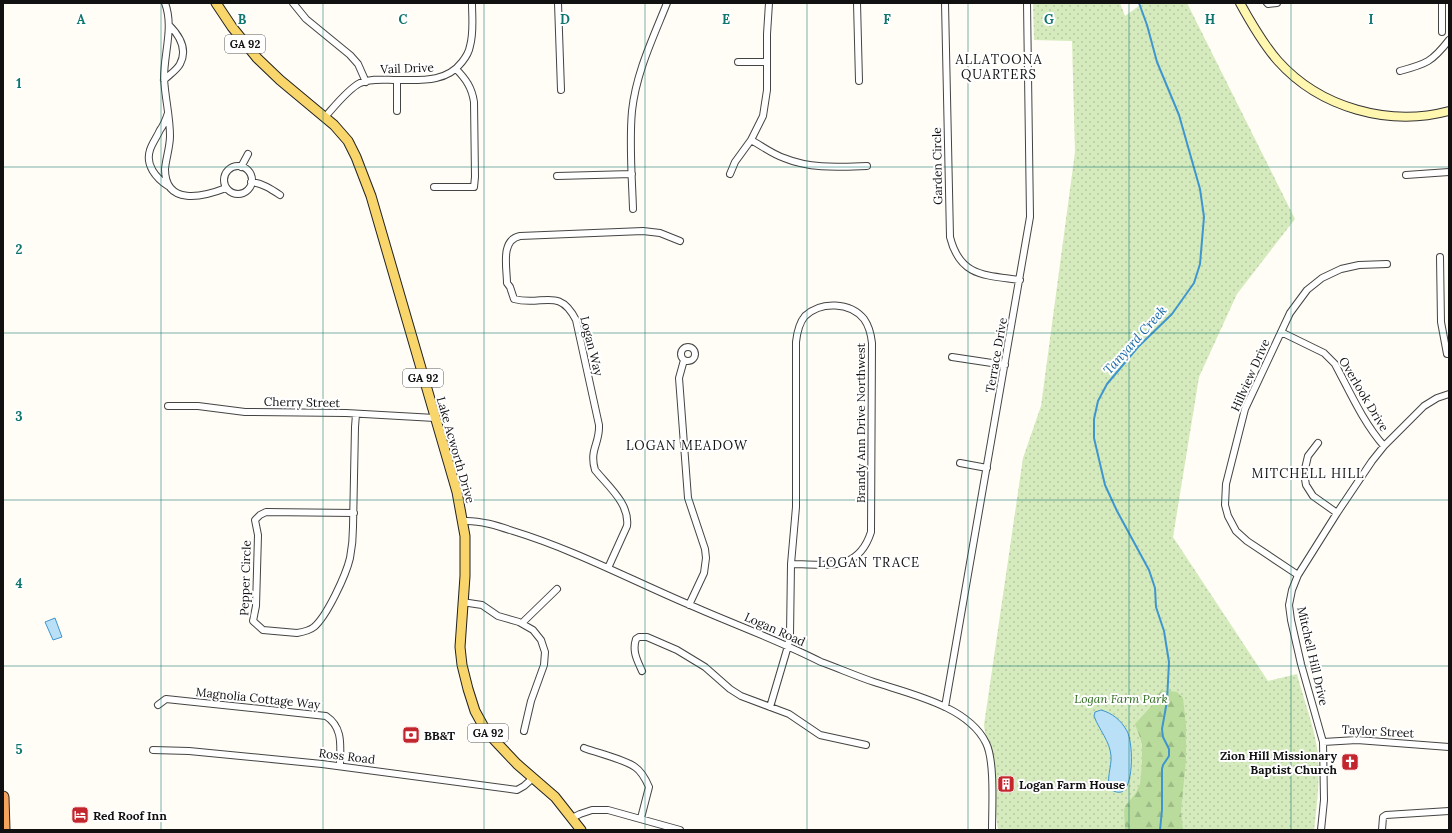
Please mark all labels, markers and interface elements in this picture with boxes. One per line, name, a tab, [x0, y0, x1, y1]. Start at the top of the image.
text: A	[77, 11, 86, 28]
text: B	[238, 11, 247, 28]
text: C	[399, 11, 408, 28]
text: D	[560, 11, 570, 28]
text: E	[722, 11, 730, 28]
text: F	[883, 11, 891, 28]
text: G	[1044, 11, 1054, 28]
text: H	[1205, 11, 1215, 28]
text: I	[1368, 11, 1374, 28]
road number: GA 92	[225, 35, 265, 53]
district label: ALLATOONA QUARTERS	[954, 51, 1043, 83]
street label: Vail Drive	[379, 60, 435, 76]
text: 1	[16, 75, 22, 92]
street label: Garden Circle	[929, 127, 945, 205]
text: 2	[16, 241, 23, 258]
water label: Tanyard Creek	[1100, 302, 1170, 378]
street label: Logan Way	[577, 315, 607, 378]
street label: Terrace Drive	[982, 316, 1010, 394]
street label: Hillview Drive	[1227, 336, 1273, 414]
street label: Brandy Ann Drive Northwest	[853, 343, 868, 503]
street label: Overlook Drive	[1336, 354, 1392, 434]
road number: GA 92	[403, 369, 443, 387]
street label: Cherry Street	[264, 394, 341, 410]
street label: Lake Acworth Drive	[434, 395, 479, 505]
text: 3	[15, 408, 23, 425]
district label: LOGAN MEADOW	[626, 437, 748, 454]
district label: MITCHELL HILL	[1252, 465, 1364, 482]
street label: Pepper Circle	[236, 539, 254, 616]
district label: LOGAN TRACE	[818, 554, 920, 571]
text: 4	[15, 575, 23, 592]
street label: Mitchell Hill Drive	[1294, 605, 1332, 708]
street label: Logan Road	[742, 609, 808, 649]
street label: Magnolia Cottage Way	[195, 684, 322, 712]
park label: Logan Farm Park	[1074, 691, 1168, 706]
street label: Taylor Street	[1341, 722, 1415, 740]
road number: GA 92	[468, 724, 508, 742]
bank icon: BB&T	[401, 725, 421, 745]
place label: BB&T	[424, 728, 455, 743]
text: 5	[15, 741, 23, 758]
street label: Ross Road	[318, 745, 376, 767]
place label: Zion Hill Missionary Baptist Church	[1220, 748, 1338, 777]
church icon: Zion Hill Missionary Baptist Church	[1340, 752, 1360, 772]
building icon: Logan Farm House	[996, 774, 1016, 794]
place label: Logan Farm House	[1019, 777, 1126, 792]
hotel icon: Red Roof Inn	[70, 805, 90, 825]
place label: Red Roof Inn	[93, 808, 167, 823]

